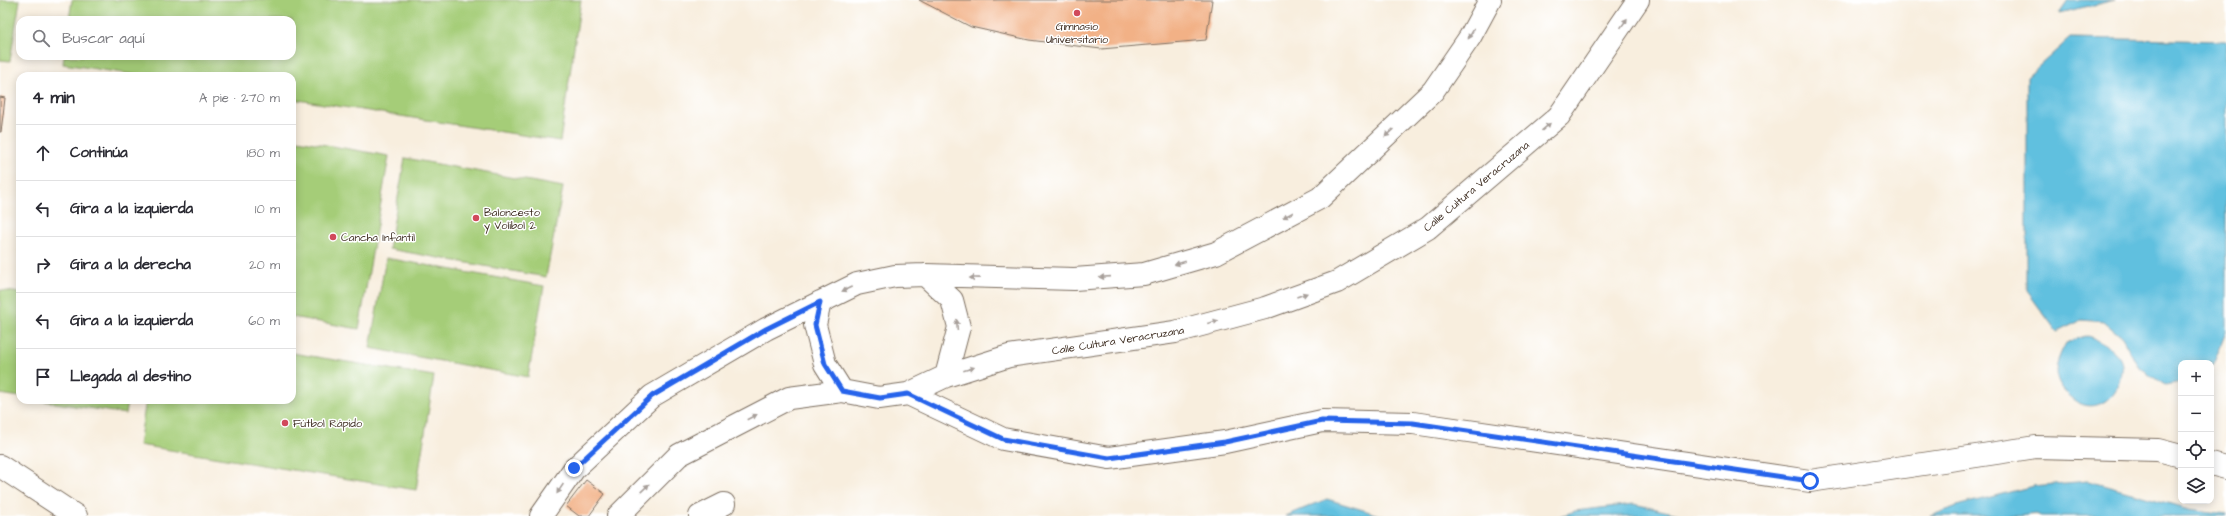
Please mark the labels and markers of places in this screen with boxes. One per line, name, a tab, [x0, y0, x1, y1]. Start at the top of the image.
marker: Gimnasio Universitario	[1072, 8, 1082, 18]
place label: Gimnasio Universitario	[1046, 19, 1109, 47]
place label: Baloncesto y Volibol 2	[484, 205, 541, 234]
marker: Baloncesto y Volibol 2	[471, 213, 481, 223]
place label: Cancha Infantil	[341, 230, 415, 245]
marker: Cancha Infantil	[328, 232, 338, 242]
place label: Fútbol Rápido	[293, 416, 363, 431]
marker: Fútbol Rápido	[280, 418, 290, 428]

